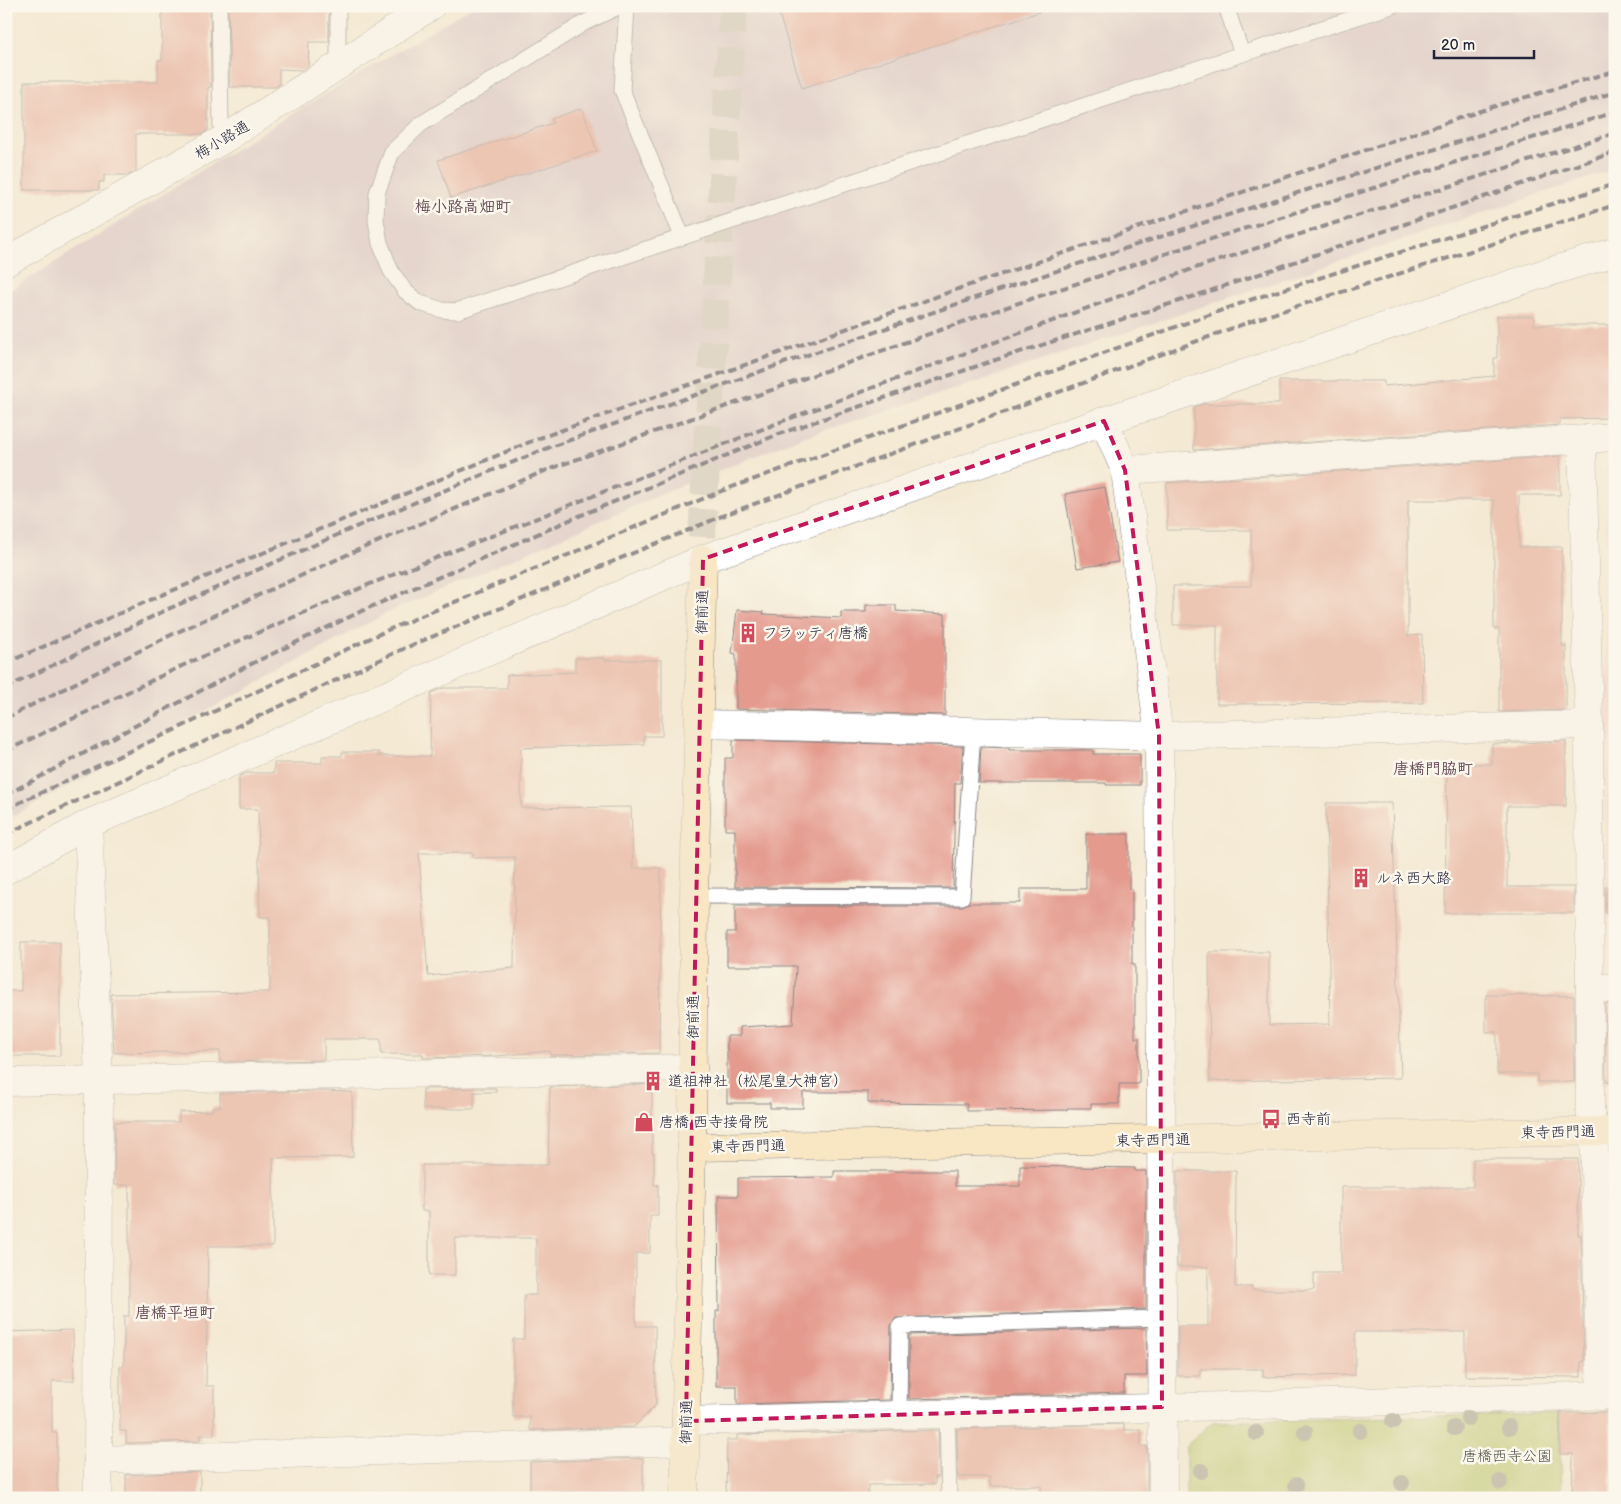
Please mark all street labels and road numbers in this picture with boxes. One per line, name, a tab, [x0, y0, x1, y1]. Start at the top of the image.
street label: 梅小路通	[192, 117, 253, 164]
street label: 御前通	[693, 589, 712, 635]
street label: 御前通	[684, 994, 703, 1040]
street label: 東寺西門通	[1520, 1122, 1596, 1143]
street label: 東寺西門通	[1115, 1130, 1191, 1151]
street label: 東寺西門通	[710, 1136, 786, 1157]
street label: 御前通	[677, 1399, 696, 1445]

